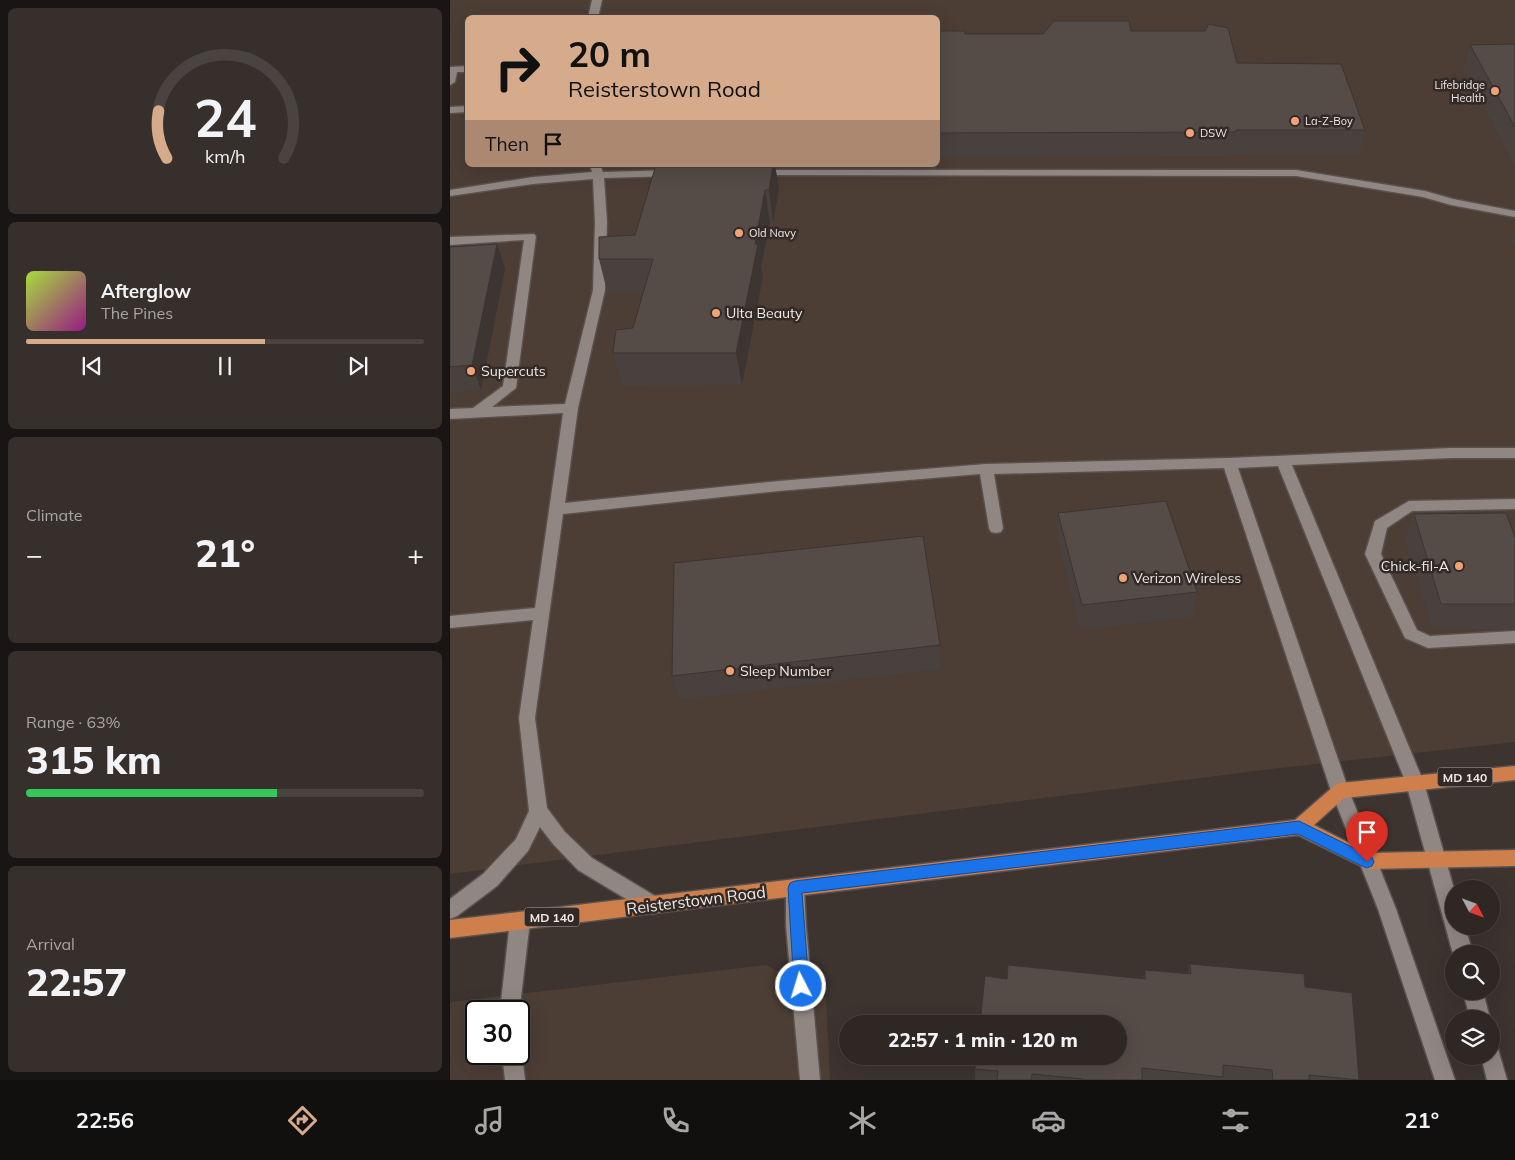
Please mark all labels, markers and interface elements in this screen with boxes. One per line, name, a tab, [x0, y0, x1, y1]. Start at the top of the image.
text: 20 m	[568, 32, 651, 76]
icon: right	[485, 35, 550, 100]
text: Reisterstown Road	[568, 75, 761, 103]
place label: Lifebridge Health	[1434, 78, 1485, 105]
text: 24	[194, 85, 256, 150]
marker: Lifebridge Health	[1489, 85, 1501, 97]
place label: La-Z-Boy	[1305, 114, 1353, 128]
marker: La-Z-Boy	[1289, 115, 1301, 127]
place label: DSW	[1200, 126, 1227, 140]
marker: DSW	[1184, 127, 1196, 139]
icon: arrive	[539, 130, 567, 158]
text: Then	[485, 132, 529, 156]
text: km/h	[205, 145, 245, 167]
place label: Old Navy	[749, 226, 796, 240]
marker: Old Navy	[733, 227, 745, 239]
text: Afterglow	[101, 279, 191, 303]
text: The Pines	[101, 303, 173, 323]
place label: Ulta Beauty	[726, 304, 803, 322]
marker: Ulta Beauty	[710, 307, 722, 319]
icon: previous	[78, 352, 106, 380]
icon: pause	[211, 352, 239, 380]
icon: next	[344, 352, 372, 380]
place label: Supercuts	[481, 362, 546, 380]
marker: Supercuts	[465, 365, 477, 377]
text: Climate	[26, 505, 82, 525]
text: 21°	[195, 529, 255, 577]
text: −	[26, 537, 43, 572]
text: +	[407, 537, 424, 572]
place label: Chick-fil-A	[1381, 557, 1450, 575]
marker: Chick-fil-A	[1453, 560, 1465, 572]
place label: Verizon Wireless	[1133, 569, 1241, 587]
marker: Verizon Wireless	[1117, 572, 1129, 584]
place label: Sleep Number	[740, 662, 832, 680]
marker: Sleep Number	[724, 665, 736, 677]
text: Range · 63%	[26, 712, 121, 732]
text: 315 km	[26, 736, 162, 784]
road number: MD 140	[1438, 768, 1492, 786]
pin	[1346, 811, 1388, 862]
icon: arrive	[1353, 818, 1381, 846]
north arrow	[1445, 880, 1500, 935]
map controls	[1445, 880, 1500, 1065]
street label: Reisterstown Road	[625, 882, 767, 918]
road number: MD 140	[524, 908, 580, 926]
text: Arrival	[26, 934, 75, 954]
button: search	[1445, 945, 1500, 1000]
text: 22:57	[26, 958, 127, 1006]
position arrow	[774, 959, 826, 1011]
speed limit sign: 30	[465, 1000, 530, 1065]
button: layers	[1445, 1010, 1500, 1065]
text: 22:57 · 1 min · 120 m	[888, 1028, 1078, 1052]
icon: directions	[285, 1103, 320, 1138]
icon: music	[472, 1103, 507, 1138]
icon: phone	[658, 1103, 693, 1138]
icon: climate	[845, 1103, 880, 1138]
icon: car	[1031, 1103, 1066, 1138]
icon: filters	[1218, 1103, 1253, 1138]
text: 22:56	[76, 1106, 134, 1134]
text: 21°	[1404, 1106, 1439, 1134]

